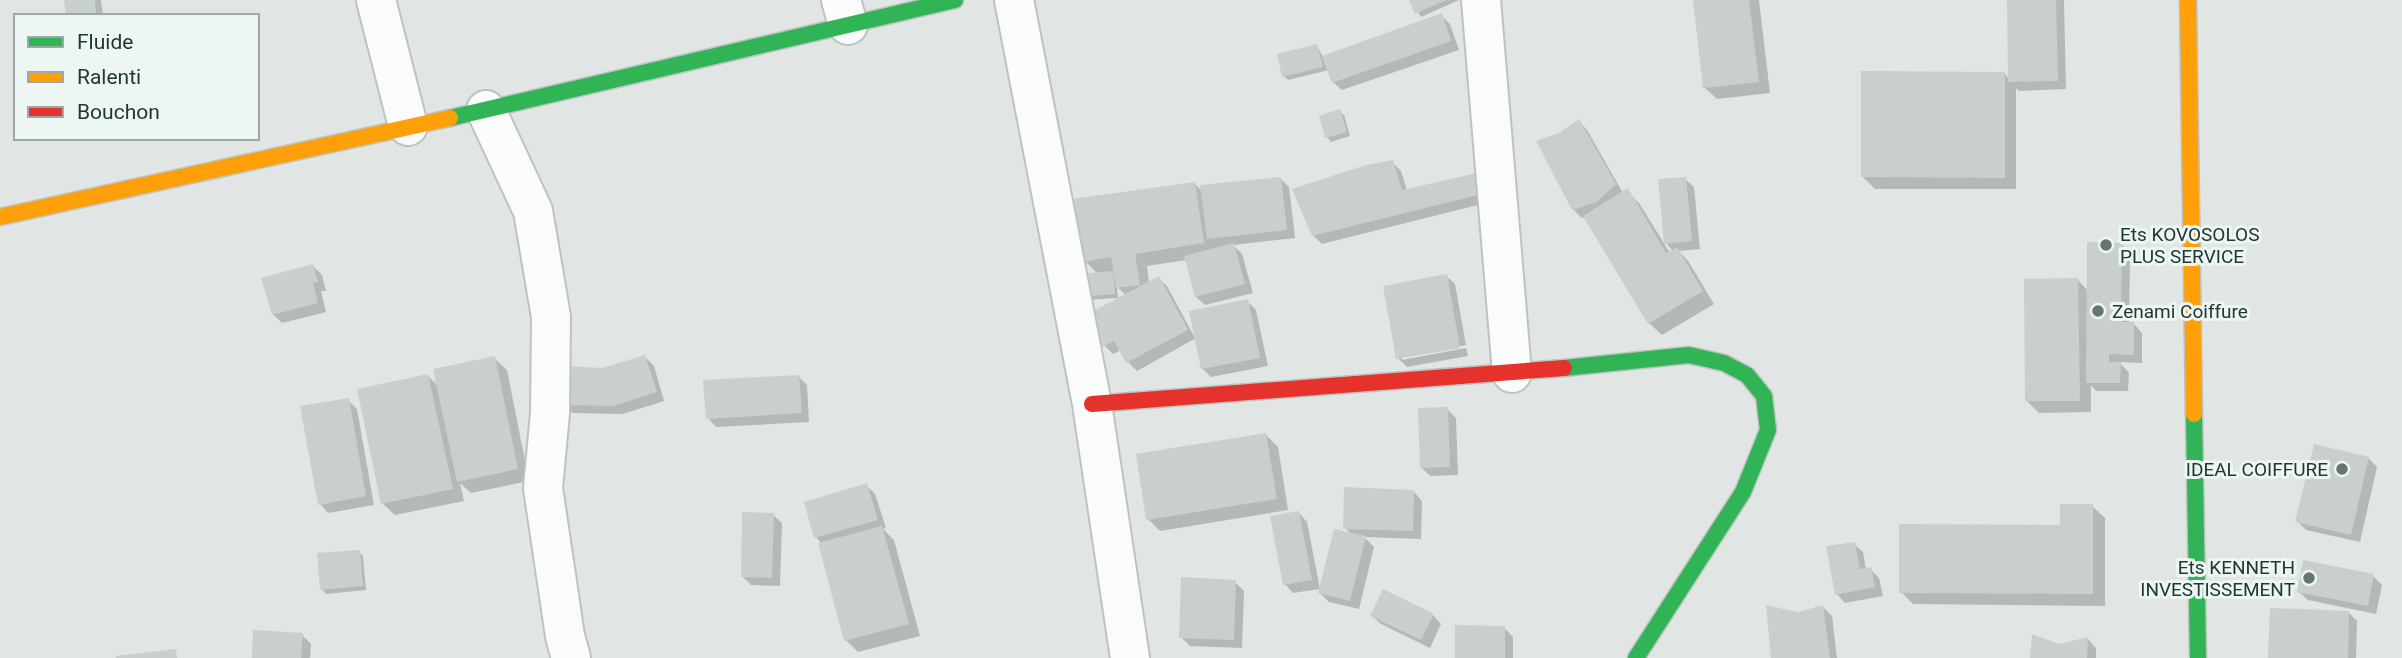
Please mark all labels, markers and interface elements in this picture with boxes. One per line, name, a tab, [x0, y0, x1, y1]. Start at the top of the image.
legend	[14, 14, 259, 140]
text: Fluide	[77, 30, 133, 54]
text: Ralenti	[77, 65, 141, 89]
text: Bouchon	[77, 100, 160, 124]
place label: Ets KOVOSOLOS PLUS SERVICE	[2120, 223, 2259, 268]
marker: Ets KOVOSOLOS PLUS SERVICE	[2098, 237, 2114, 253]
place label: Zenami Coiffure	[2112, 300, 2248, 323]
marker: Zenami Coiffure	[2090, 303, 2106, 319]
place label: IDEAL COIFFURE	[2186, 458, 2328, 481]
marker: IDEAL COIFFURE	[2334, 461, 2350, 477]
place label: Ets KENNETH INVESTISSEMENT	[2140, 556, 2295, 601]
marker: Ets KENNETH INVESTISSEMENT	[2301, 570, 2317, 586]

